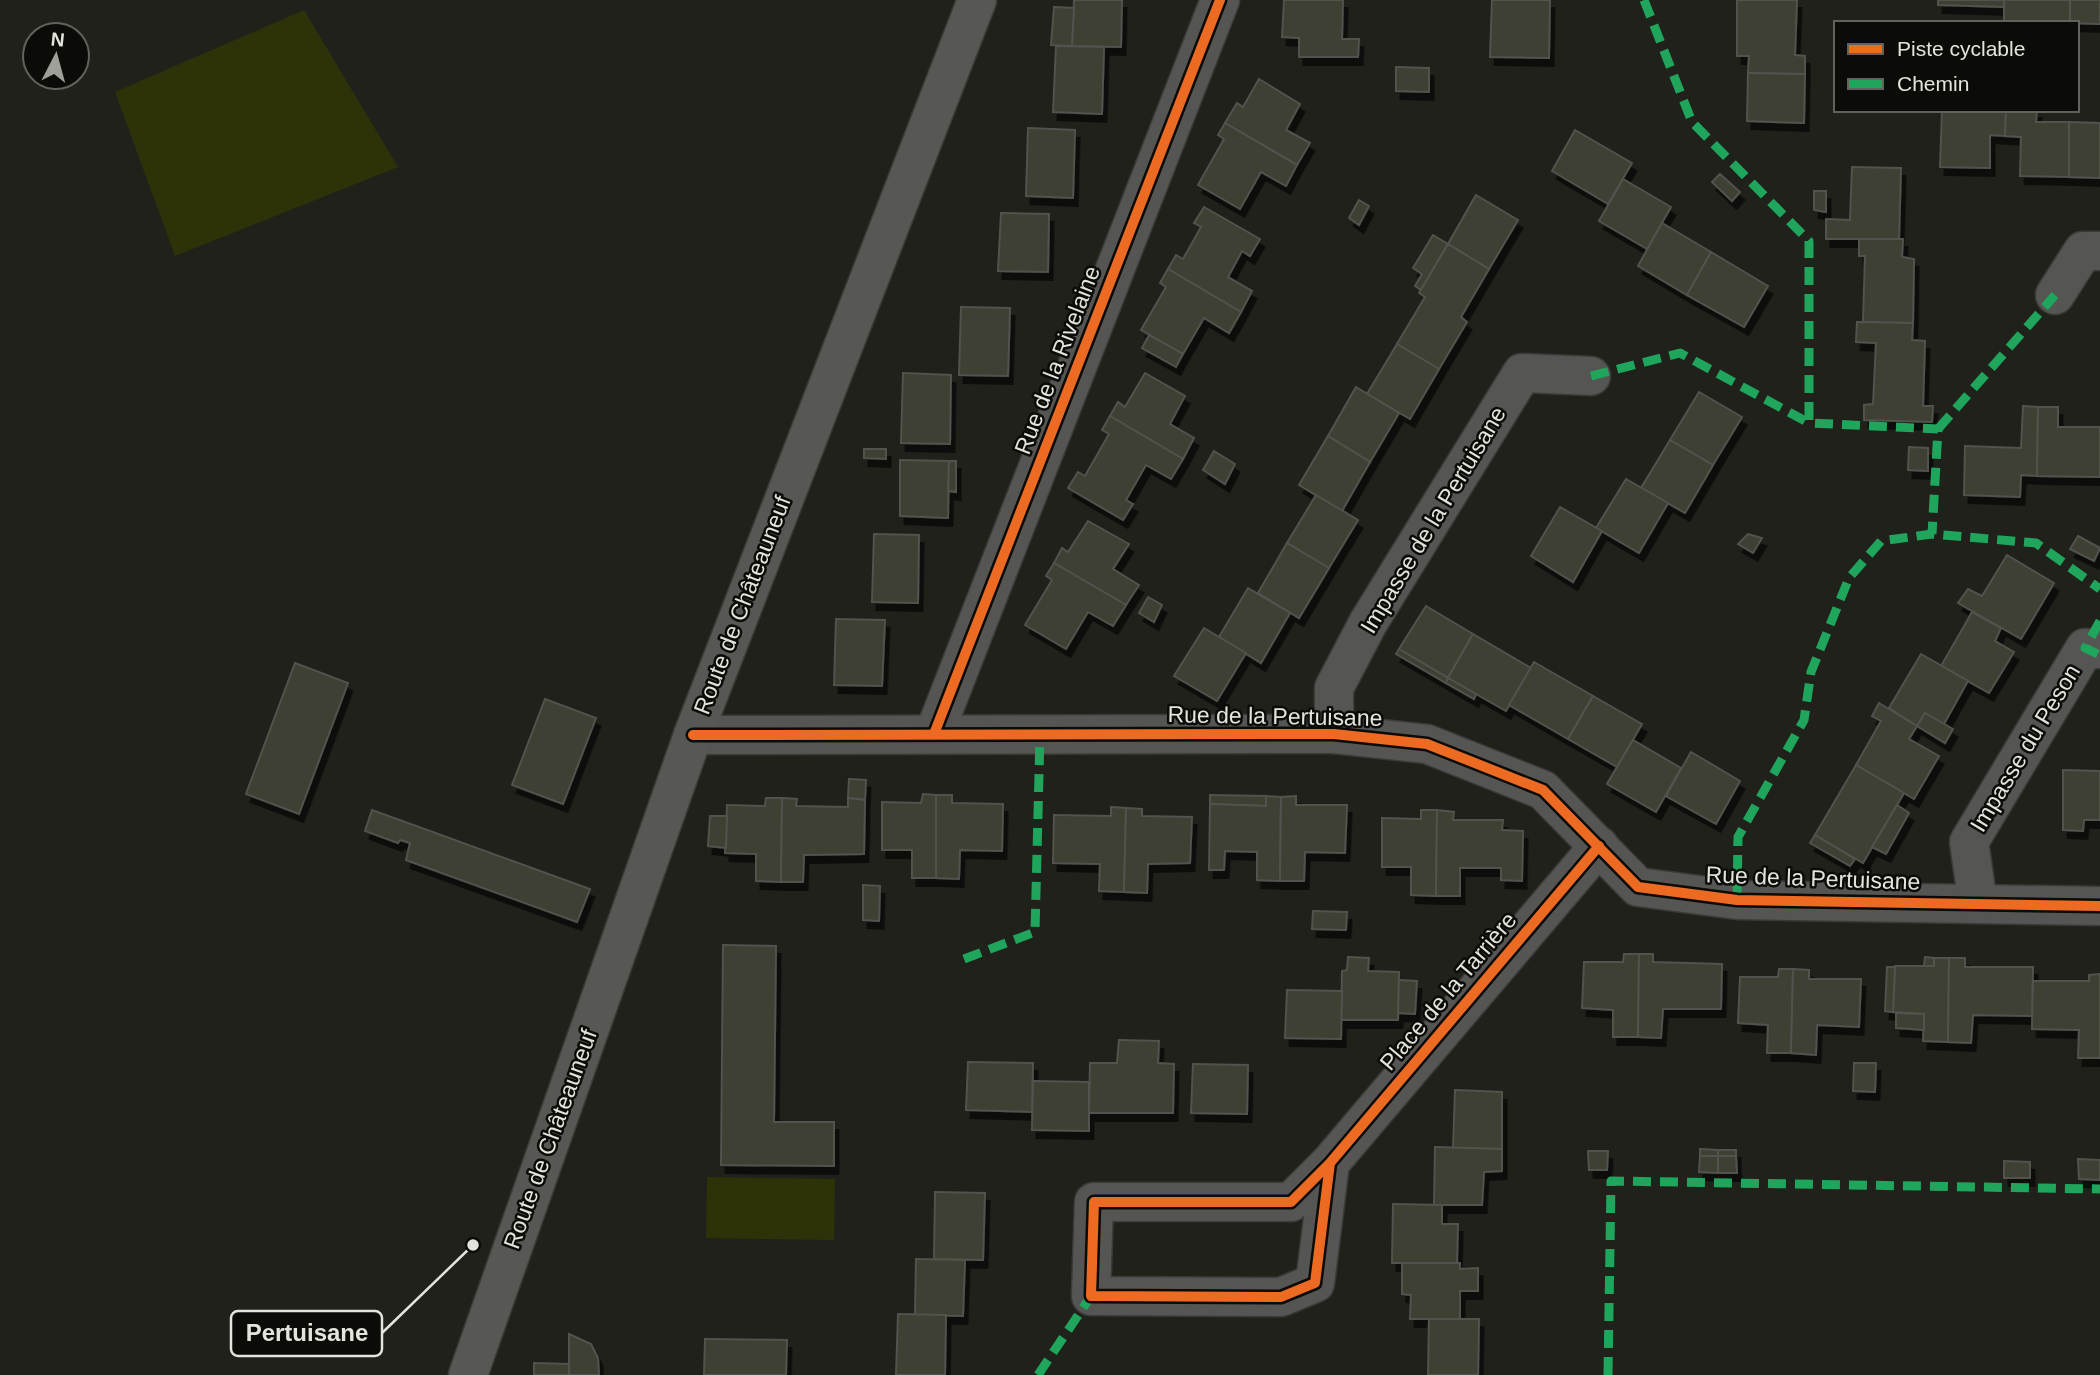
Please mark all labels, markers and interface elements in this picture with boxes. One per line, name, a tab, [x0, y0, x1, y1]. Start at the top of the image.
north arrow	[21, 21, 91, 91]
legend	[1834, 21, 2079, 112]
text: N	[50, 28, 66, 51]
text: Piste cyclable	[1897, 37, 2025, 60]
text: Chemin	[1897, 72, 1969, 95]
street label: Rue de la Rivelaine	[1009, 262, 1105, 458]
street label: Impasse de la Pertuisane	[1355, 402, 1511, 638]
street label: Route de Châteauneuf	[688, 492, 796, 718]
street label: Impasse du Peson	[1965, 660, 2085, 836]
street label: Rue de la Pertuisane	[1167, 701, 1383, 731]
street label: Rue de la Pertuisane	[1705, 861, 1921, 895]
street label: Place de la Tarrière	[1374, 907, 1522, 1075]
street label: Route de Châteauneuf	[498, 1025, 602, 1252]
callout: Pertuisane	[231, 1311, 382, 1356]
text: Pertuisane	[246, 1319, 368, 1346]

